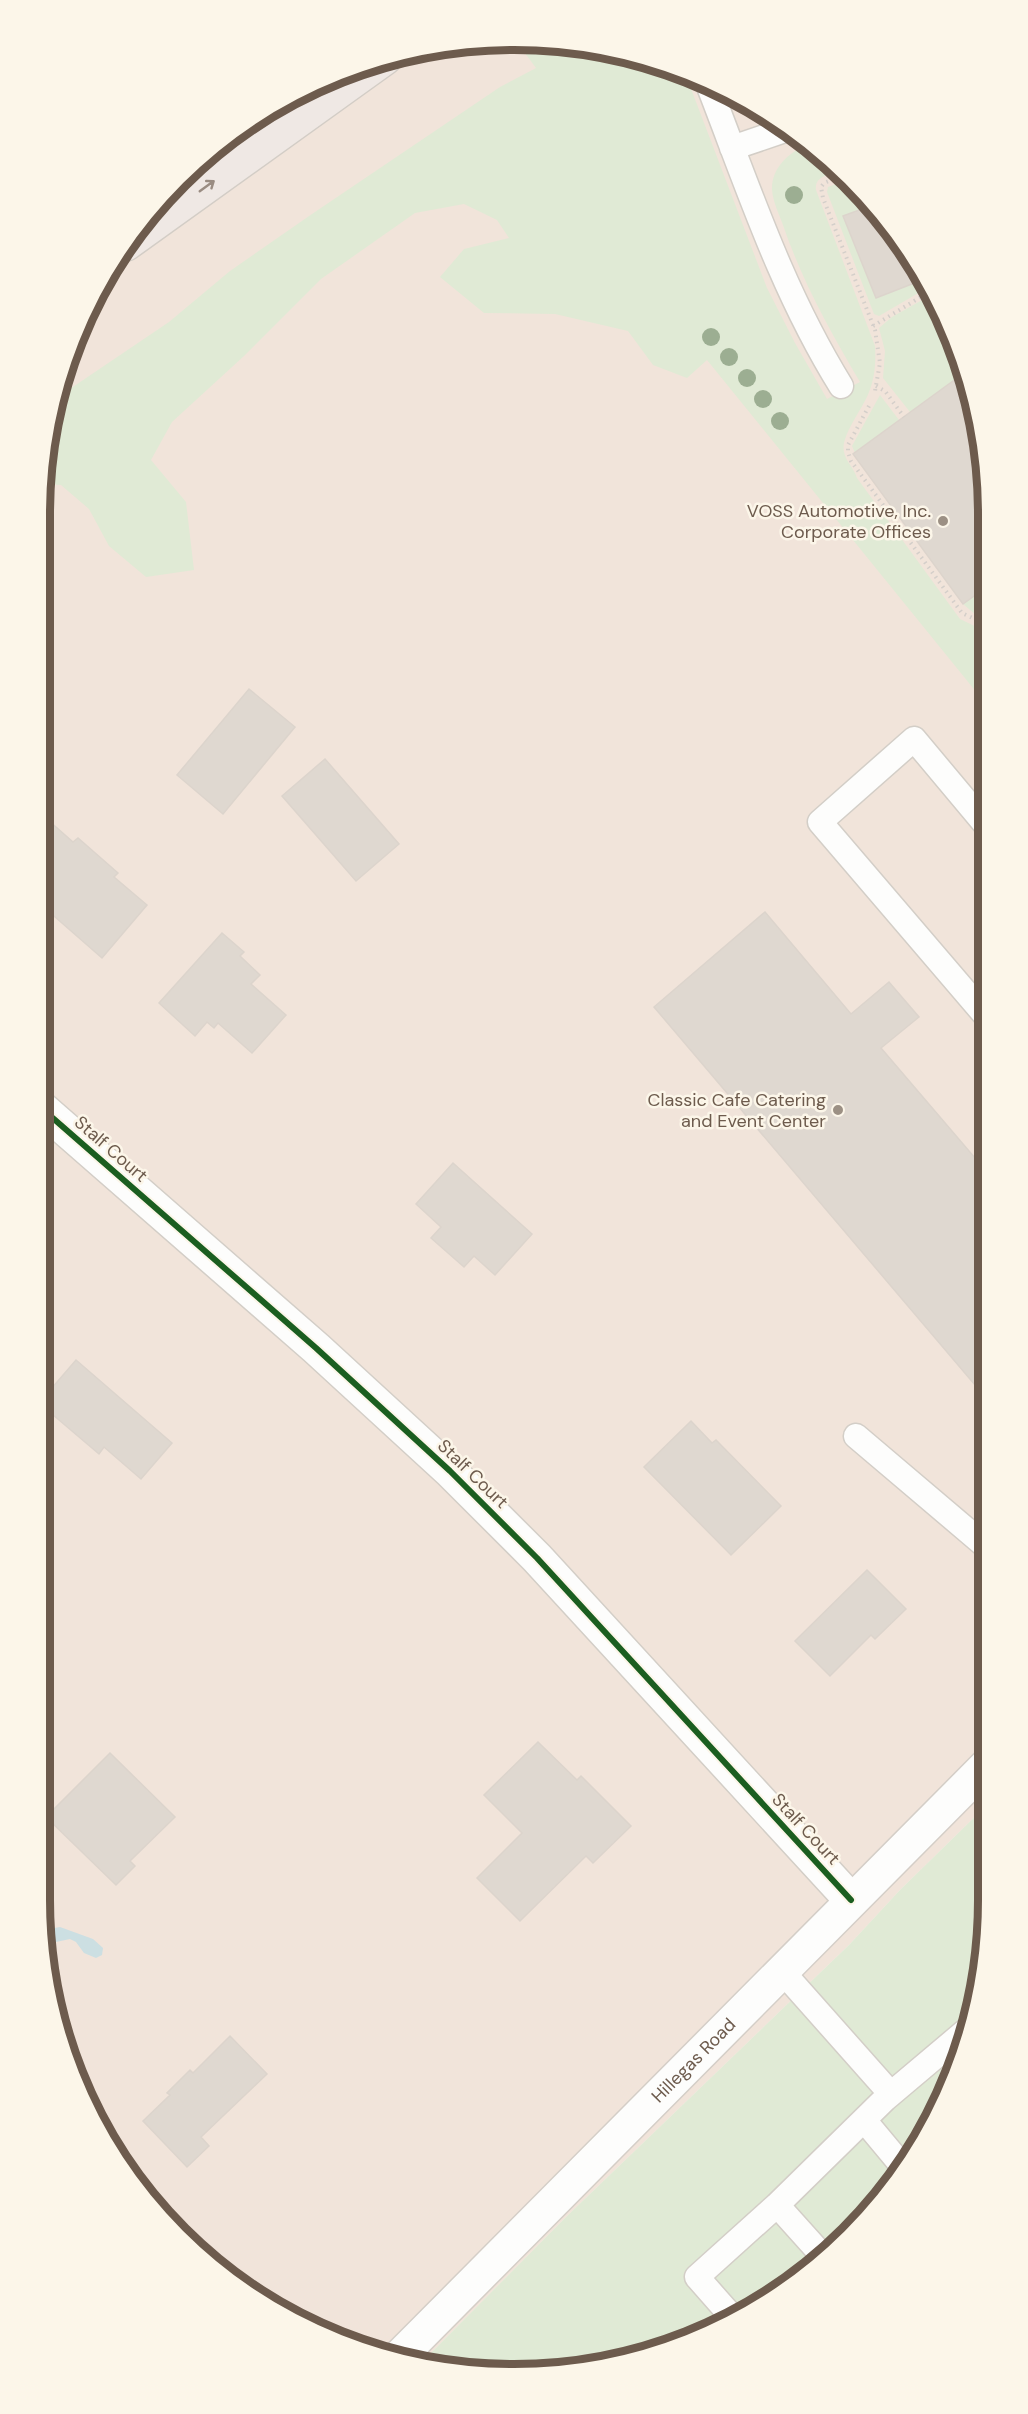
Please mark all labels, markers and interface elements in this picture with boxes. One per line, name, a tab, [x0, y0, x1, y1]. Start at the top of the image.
one-way arrow	[199, 180, 215, 192]
place label: VOSS Automotive, Inc. Corporate Offices	[747, 499, 931, 544]
marker: VOSS Automotive, Inc. Corporate Offices	[936, 514, 950, 528]
place label: Classic Cafe Catering and Event Center	[648, 1088, 826, 1133]
marker: Classic Cafe Catering and Event Center	[831, 1103, 845, 1117]
street label: Stalf Court	[69, 1110, 153, 1188]
street label: Stalf Court	[432, 1434, 514, 1514]
street label: Stalf Court	[767, 1788, 845, 1870]
street label: Hillegas Road	[646, 2013, 741, 2108]

